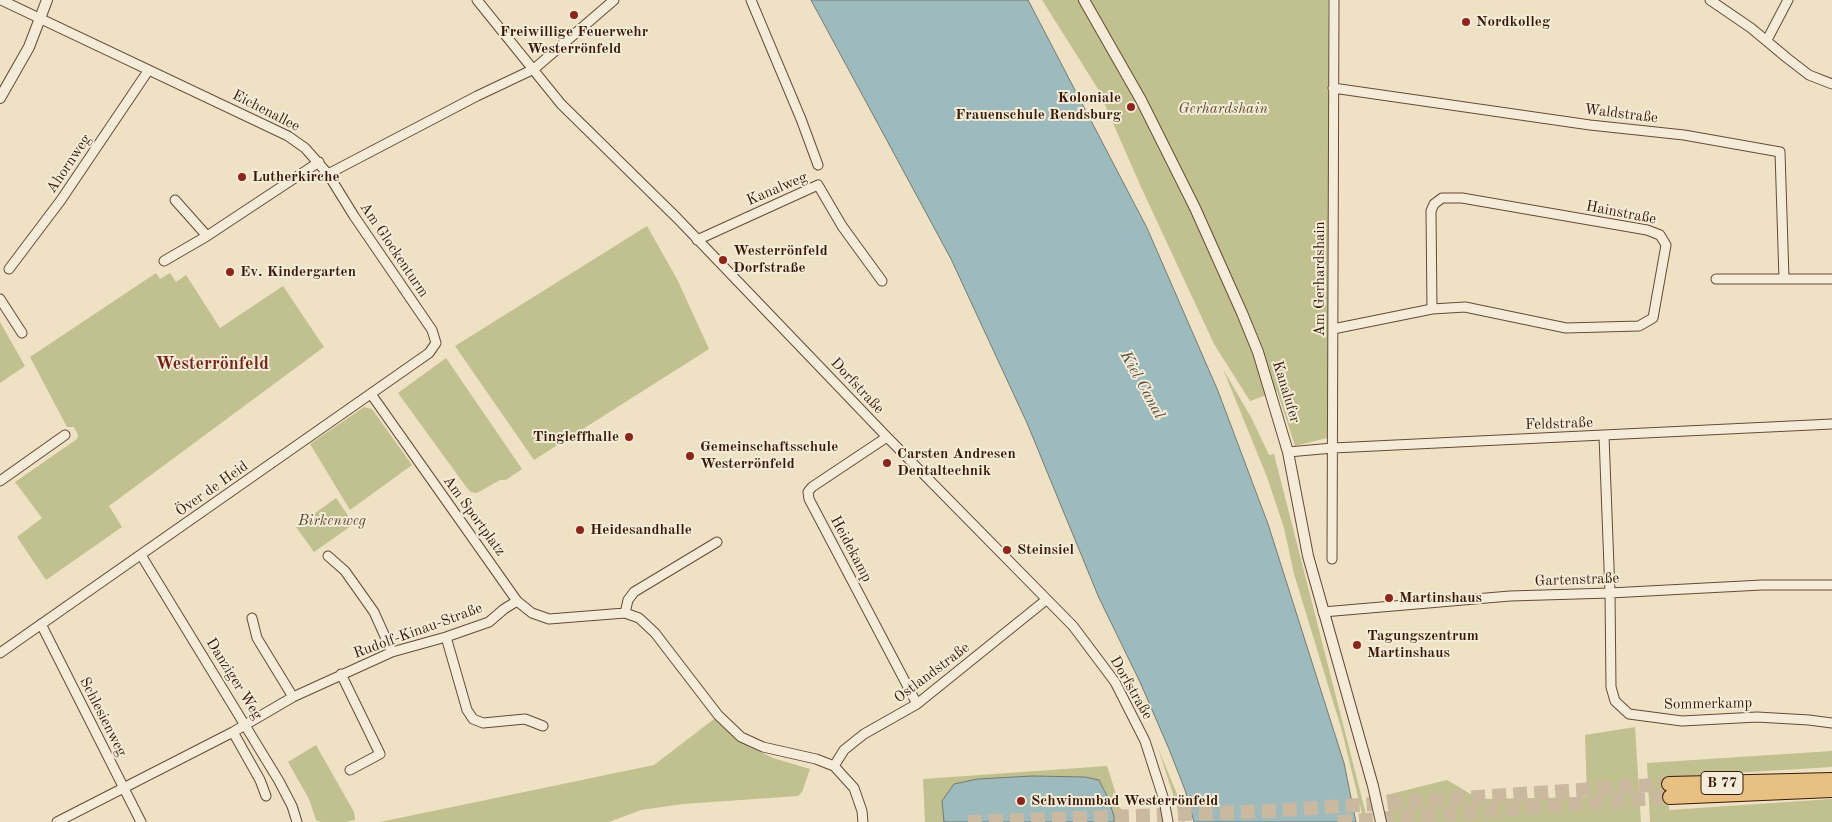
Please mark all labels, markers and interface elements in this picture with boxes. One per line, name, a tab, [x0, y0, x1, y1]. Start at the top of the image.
marker: Freiwillige Feuerwehr Westerrönfeld	[568, 9, 580, 21]
place label: Nordkolleg	[1476, 13, 1550, 31]
marker: Nordkolleg	[1460, 16, 1472, 28]
place label: Freiwillige Feuerwehr Westerrönfeld	[500, 23, 648, 58]
street label: Eichenallee	[229, 86, 303, 136]
place label: Koloniale Frauenschule Rendsburg	[955, 89, 1121, 124]
park label: Gerhardshain	[1178, 100, 1268, 118]
marker: Koloniale Frauenschule Rendsburg	[1125, 101, 1137, 113]
street label: Waldstraße	[1583, 101, 1659, 127]
street label: Ahornweg	[43, 131, 95, 197]
place label: Lutherkirche	[252, 168, 340, 186]
street label: Kanalweg	[744, 168, 810, 210]
marker: Lutherkirche	[236, 171, 248, 183]
street label: Hainstraße	[1584, 197, 1658, 229]
street label: Am Glockenturm	[356, 199, 432, 301]
street label: Am Gerhardshain	[1311, 221, 1329, 337]
place label: Westerrönfeld Dorfstraße	[733, 242, 828, 277]
marker: Westerrönfeld Dorfstraße	[717, 254, 729, 266]
place label: Ev. Kindergarten	[240, 263, 356, 281]
marker: Ev. Kindergarten	[224, 266, 236, 278]
water label: Kiel Canal	[1115, 348, 1169, 422]
district label: Westerrönfeld	[155, 353, 269, 375]
street label: Dorfstraße	[826, 354, 888, 418]
street label: Kanalufer	[1268, 359, 1304, 425]
street label: Feldstraße	[1525, 414, 1593, 434]
place label: Tingleffhalle	[533, 428, 619, 446]
marker: Tingleffhalle	[623, 431, 635, 443]
place label: Gemeinschaftsschule Westerrönfeld	[700, 438, 838, 473]
place label: Carsten Andresen Dentaltechnik	[897, 445, 1016, 480]
marker: Gemeinschaftsschule Westerrönfeld	[684, 450, 696, 462]
street label: Över de Heid	[172, 457, 252, 521]
marker: Carsten Andresen Dentaltechnik	[881, 457, 893, 469]
street label: Am Sportplatz	[439, 472, 509, 560]
park label: Birkenweg	[298, 512, 366, 530]
street label: Heidekamp	[826, 513, 876, 585]
place label: Heidesandhalle	[590, 521, 692, 539]
marker: Heidesandhalle	[574, 524, 586, 536]
place label: Steinsiel	[1017, 541, 1074, 559]
marker: Steinsiel	[1001, 544, 1013, 556]
street label: Gartenstraße	[1534, 570, 1620, 590]
place label: Martinshaus	[1399, 589, 1482, 607]
marker: Martinshaus	[1383, 592, 1395, 604]
street label: Rudolf-Kinau-Straße	[351, 599, 485, 663]
place label: Tagungszentrum Martinshaus	[1367, 627, 1479, 662]
street label: Danziger Weg	[202, 635, 266, 723]
street label: Ostlandstraße	[891, 639, 973, 707]
marker: Tagungszentrum Martinshaus	[1351, 639, 1363, 651]
street label: Dorfstraße	[1106, 653, 1156, 723]
street label: Schlesienweg	[75, 674, 131, 760]
street label: Sommerkamp	[1664, 694, 1752, 714]
road number: B 77	[1701, 771, 1743, 794]
place label: Schwimmbad Westerrönfeld	[1031, 792, 1218, 810]
marker: Schwimmbad Westerrönfeld	[1015, 795, 1027, 807]

